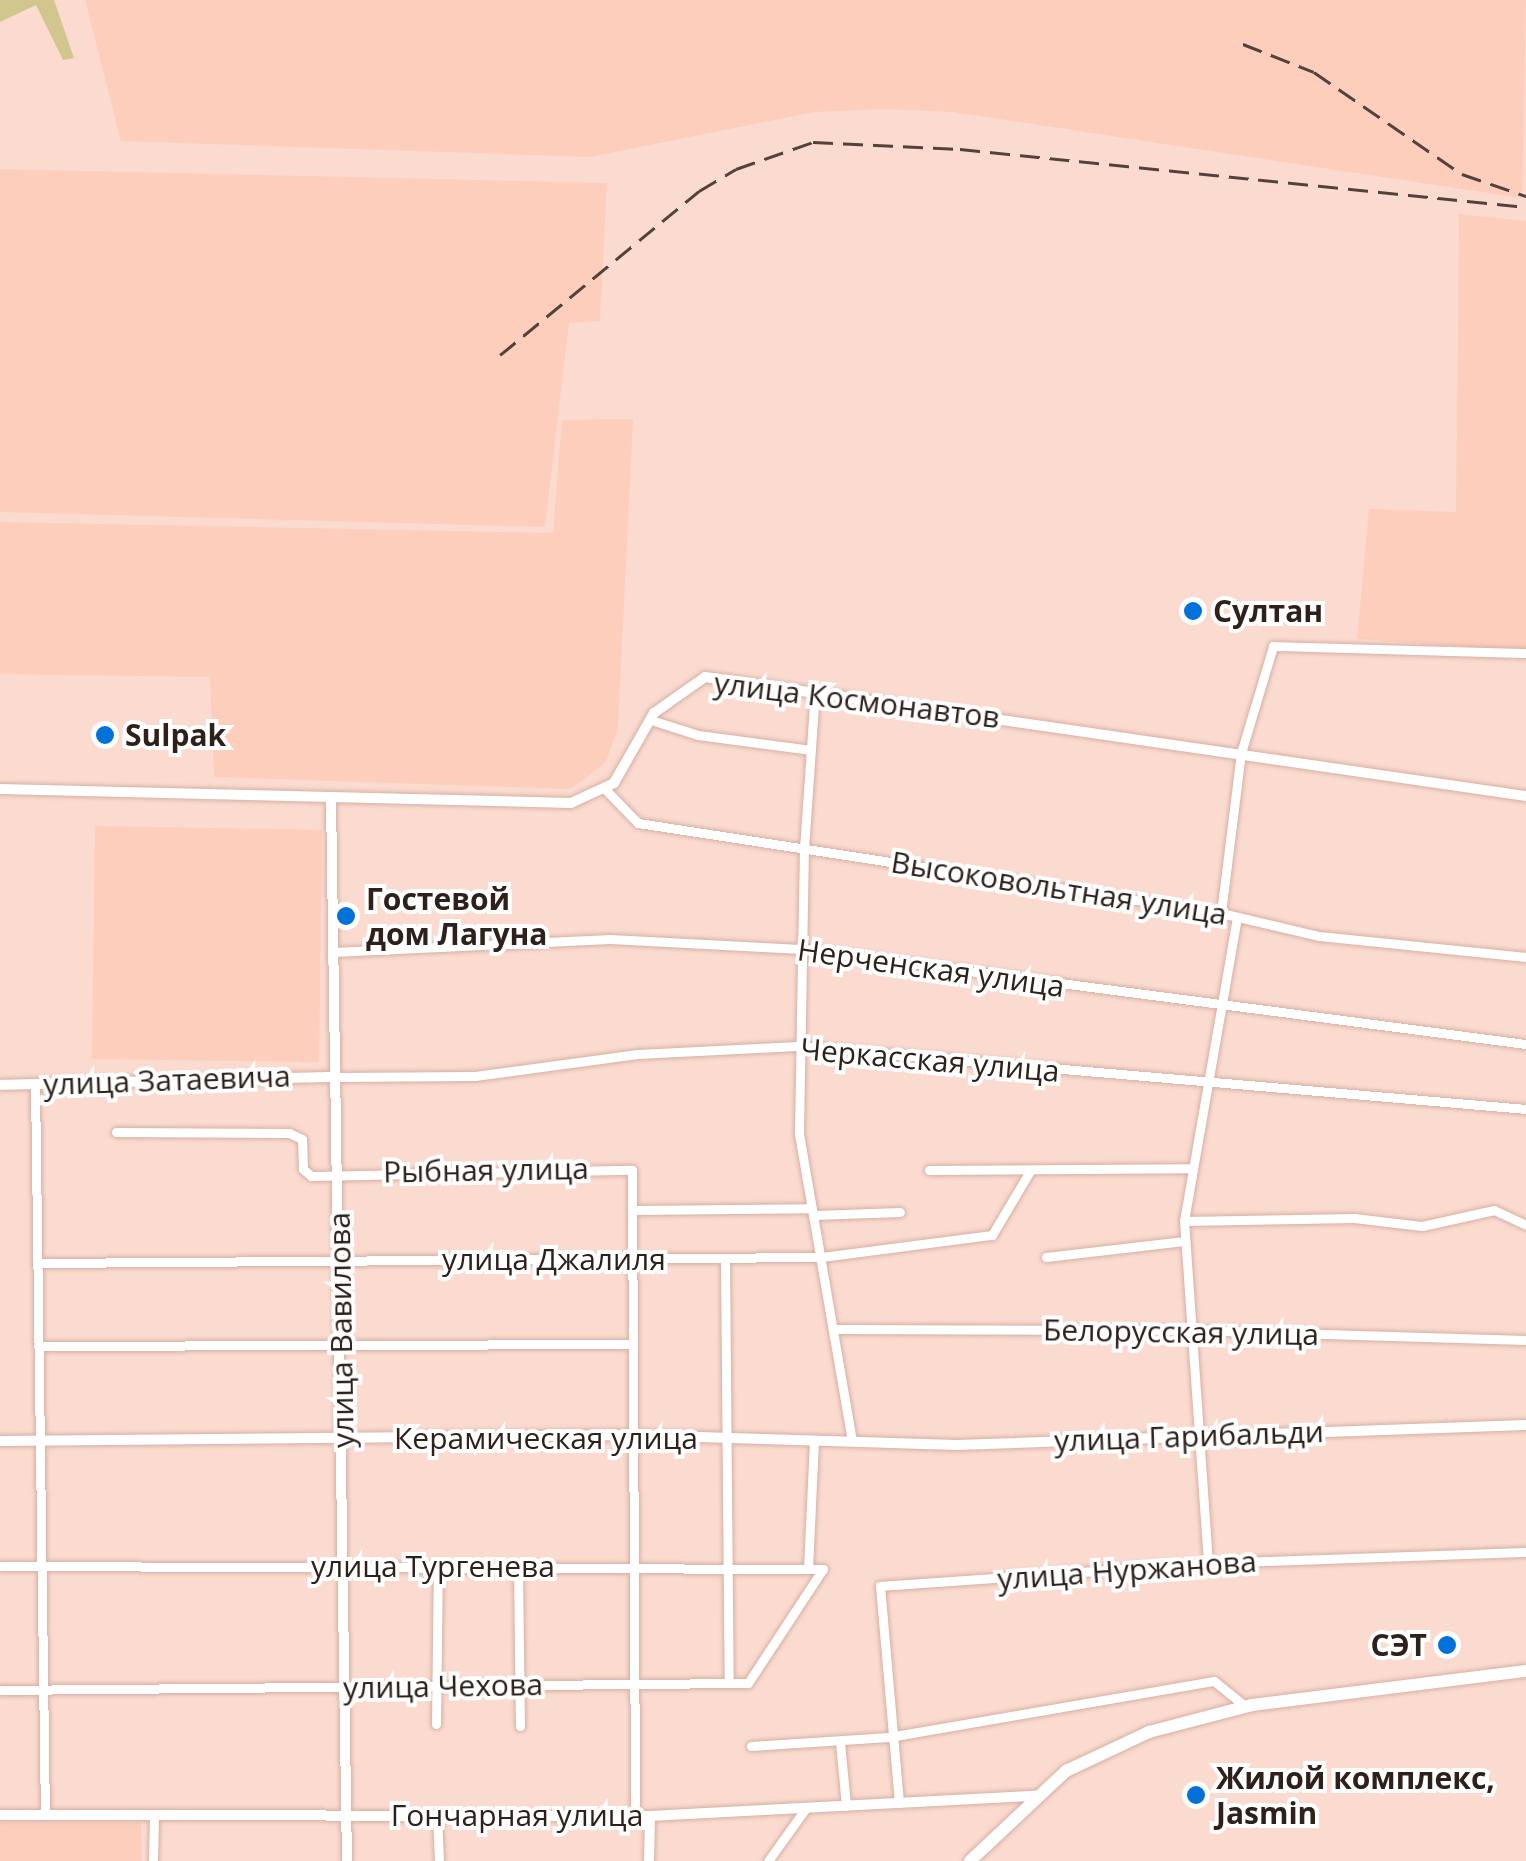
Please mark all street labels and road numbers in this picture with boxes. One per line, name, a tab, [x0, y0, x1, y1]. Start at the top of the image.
street label: улица Космонавтов	[712, 665, 1002, 735]
street label: Высоковольтная улица	[889, 844, 1229, 932]
street label: Нерченская улица	[795, 931, 1067, 1005]
street label: Черкасская улица	[799, 1031, 1061, 1089]
street label: улица Затаевича	[43, 1058, 291, 1102]
street label: Рыбная улица	[383, 1150, 589, 1190]
street label: улица Вавилова	[321, 1212, 361, 1448]
street label: улица Джалиля	[442, 1241, 666, 1277]
street label: Белорусская улица	[1043, 1312, 1319, 1352]
street label: улица Гарибальди	[1054, 1413, 1324, 1459]
street label: Керамическая улица	[394, 1420, 698, 1456]
street label: улица Нуржанова	[996, 1543, 1258, 1597]
street label: улица Тургенева	[311, 1548, 555, 1584]
street label: улица Чехова	[343, 1666, 543, 1706]
street label: Гончарная улица	[391, 1797, 643, 1833]

